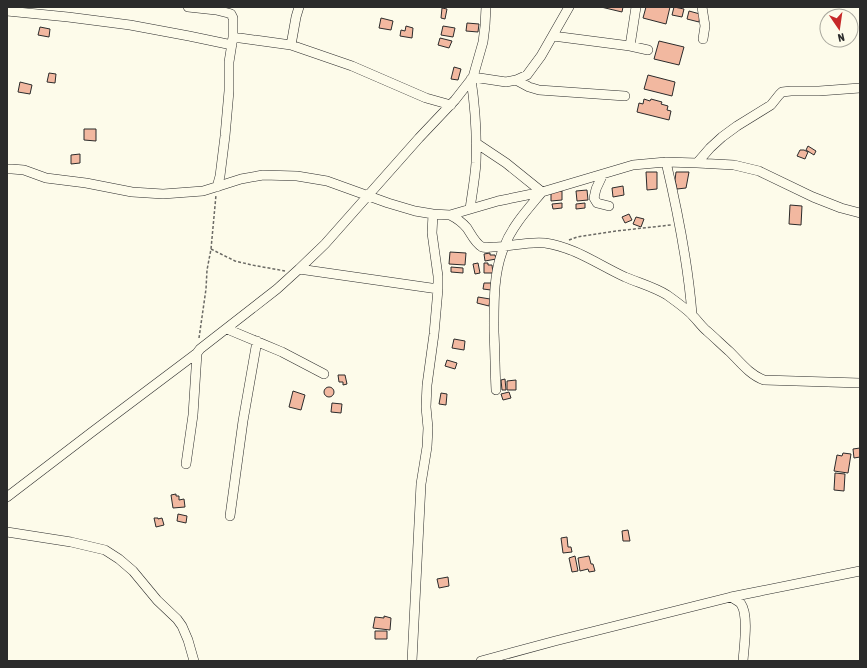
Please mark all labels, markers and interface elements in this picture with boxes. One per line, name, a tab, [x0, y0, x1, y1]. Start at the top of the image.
north arrow	[819, 8, 859, 48]
text: N	[837, 31, 846, 44]

